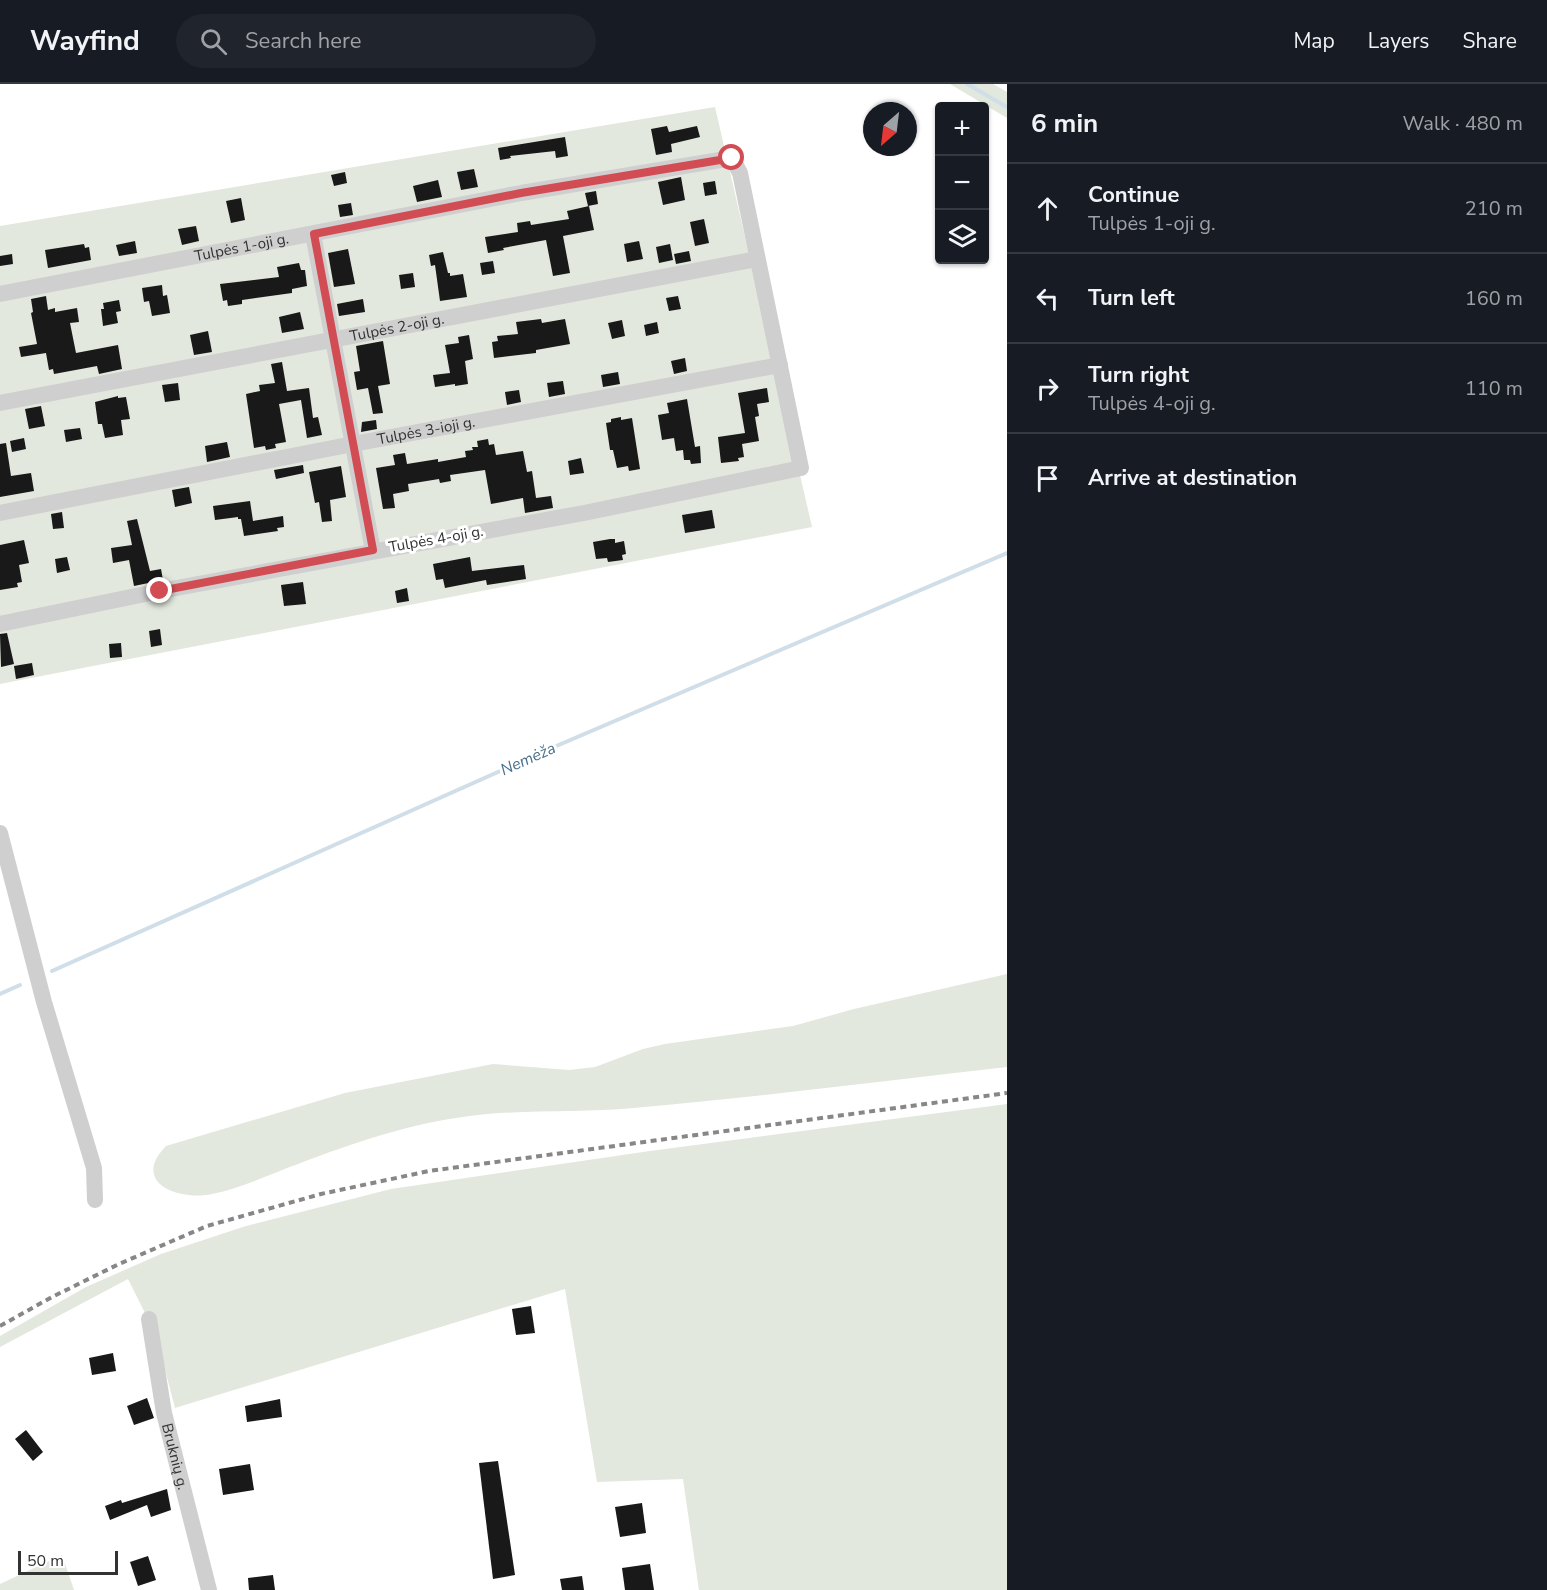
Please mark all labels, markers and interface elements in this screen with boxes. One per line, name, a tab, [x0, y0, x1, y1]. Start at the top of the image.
search box	[176, 14, 596, 68]
text: Wayfind	[30, 22, 140, 60]
icon: search	[197, 25, 230, 58]
text: Search here	[245, 26, 362, 56]
text: Map	[1293, 27, 1335, 55]
text: Layers	[1368, 27, 1429, 55]
text: Share	[1462, 27, 1517, 55]
north arrow	[863, 102, 917, 156]
map controls	[935, 102, 989, 264]
button: +	[935, 102, 989, 156]
text: 6 min	[1031, 106, 1098, 141]
text: Walk · 480 m	[1403, 110, 1523, 137]
route start	[718, 144, 744, 170]
button: −	[935, 156, 989, 210]
text: Continue	[1088, 180, 1179, 210]
icon: ahead	[1031, 192, 1064, 225]
text: 210 m	[1465, 195, 1523, 222]
button: layers	[935, 210, 989, 264]
text: Tulpės 1-oji g.	[1088, 210, 1215, 237]
street label: Tulpės 1-oji g.	[193, 228, 290, 266]
icon: left	[1031, 282, 1064, 315]
text: Turn left	[1088, 283, 1175, 313]
text: 160 m	[1465, 285, 1523, 312]
street label: Tulpės 2-oji g.	[348, 309, 446, 346]
text: Turn right	[1088, 360, 1189, 390]
icon: right	[1031, 372, 1064, 405]
text: 110 m	[1465, 375, 1523, 402]
text: Tulpės 4-oji g.	[1088, 390, 1215, 417]
street label: Tulpės 3-ioji g.	[376, 412, 477, 449]
icon: arrive	[1031, 462, 1064, 495]
text: Arrive at destination	[1088, 463, 1297, 493]
street label: Tulpės 4-oji g.	[387, 521, 485, 557]
route end	[146, 577, 172, 603]
water label: Nemėža	[497, 737, 559, 781]
street label: Bruknių g.	[157, 1421, 193, 1492]
scale bar	[18, 1548, 118, 1576]
text: 50 m	[27, 1550, 64, 1572]

